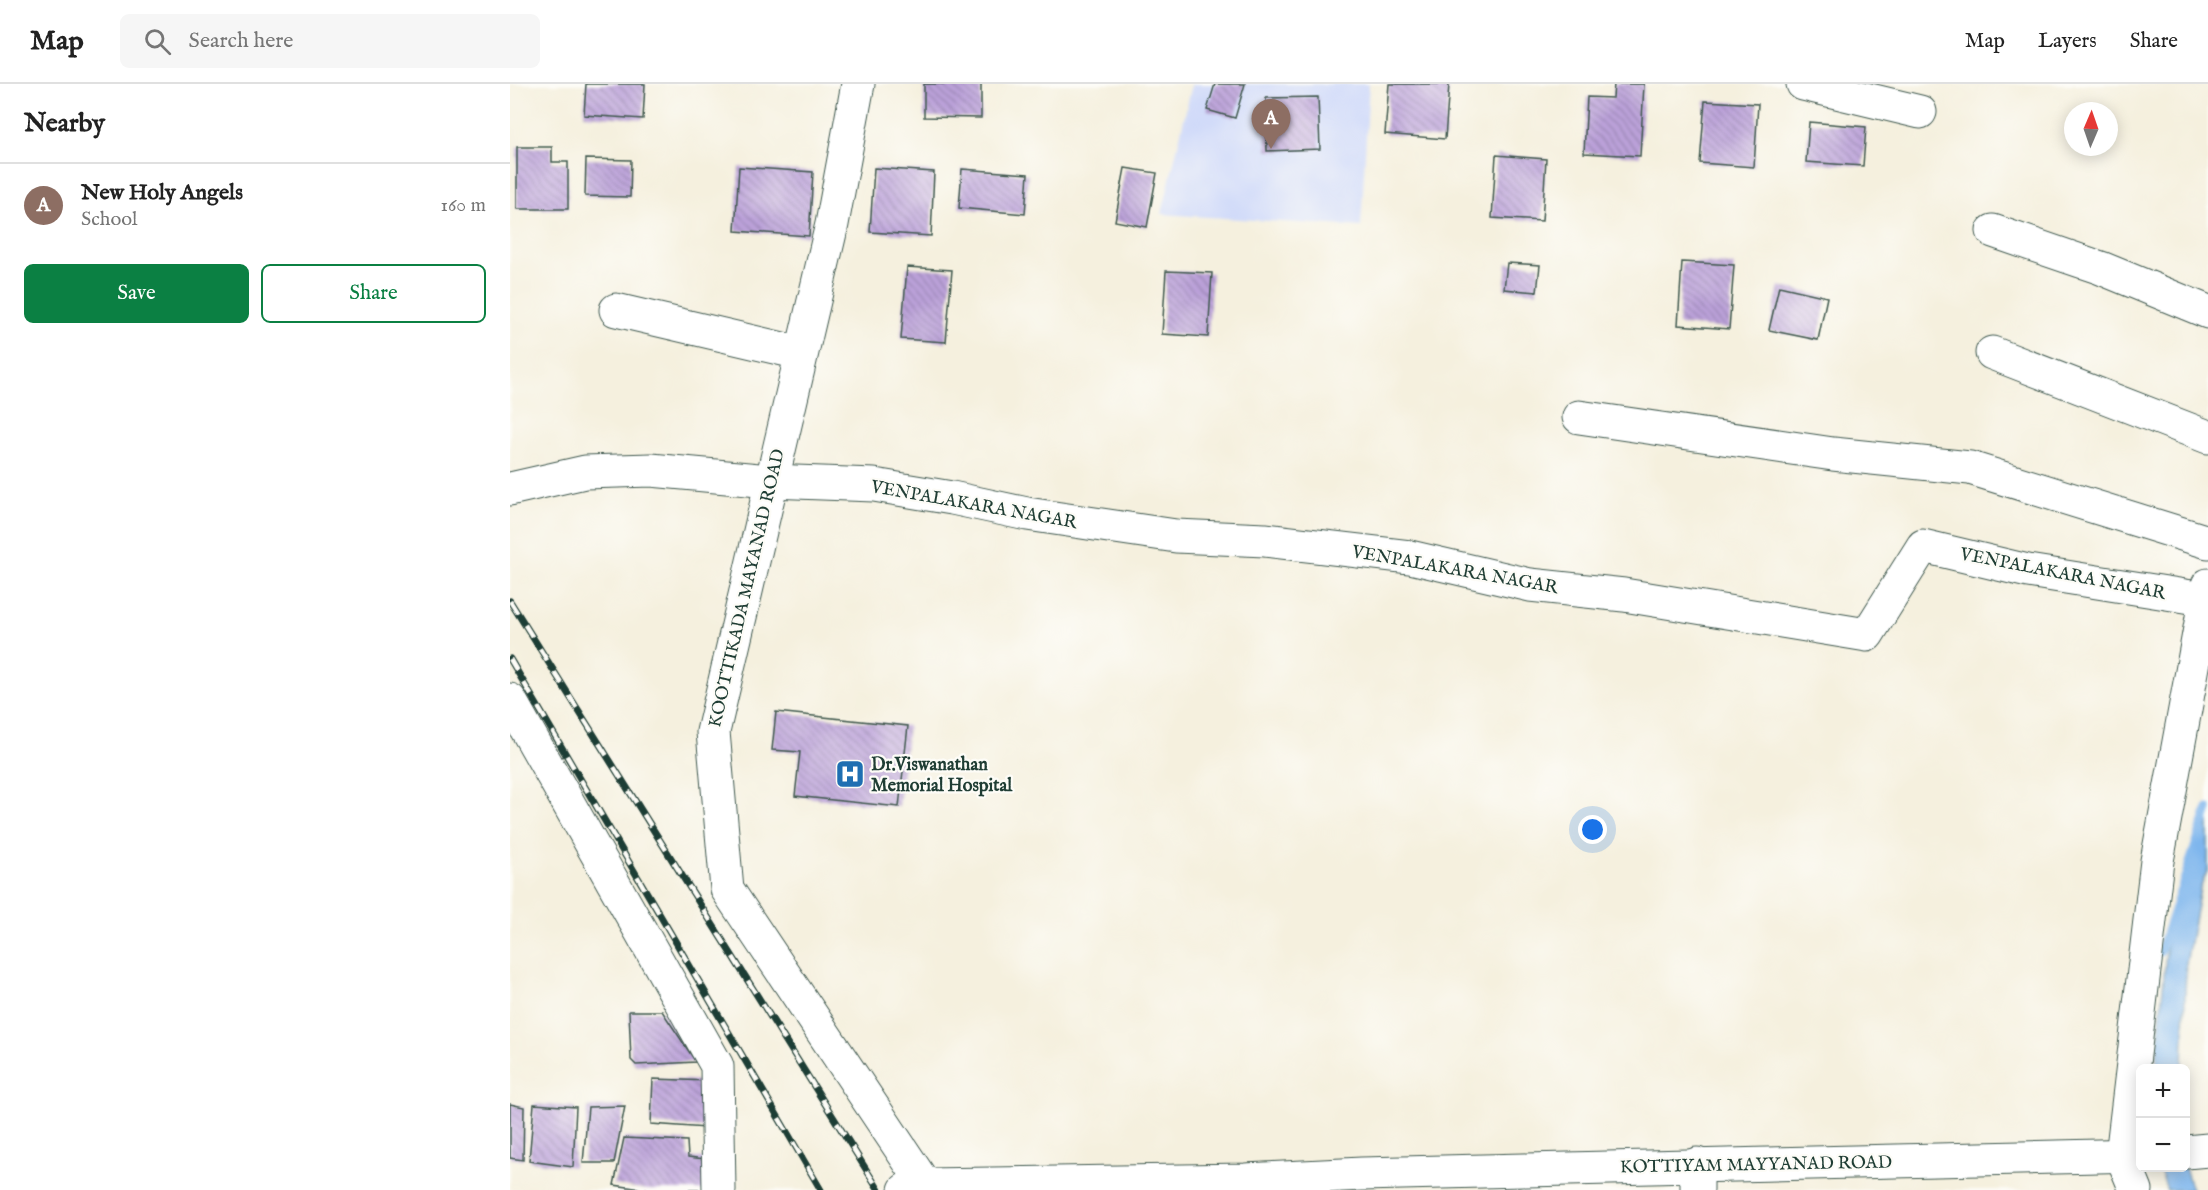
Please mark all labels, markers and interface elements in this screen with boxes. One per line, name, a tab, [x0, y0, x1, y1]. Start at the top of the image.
search box	[120, 14, 540, 68]
text: Map	[30, 24, 84, 59]
icon: search	[141, 25, 174, 58]
text: Search here	[189, 27, 293, 55]
text: Map	[1965, 28, 2005, 55]
text: Layers	[2038, 28, 2097, 55]
text: Share	[2130, 28, 2178, 55]
pin: A	[1252, 100, 1290, 149]
north arrow	[2064, 102, 2118, 156]
text: Nearby	[24, 107, 105, 140]
text: New Holy Angels	[81, 179, 243, 207]
text: A	[37, 193, 50, 218]
text: 160 m	[440, 193, 486, 218]
text: School	[81, 207, 137, 232]
button: Save	[24, 264, 249, 323]
button: Share	[261, 264, 486, 323]
street label: KOOTTIKADA MAYANAD ROAD	[704, 447, 791, 730]
street label: VENPALAKARA NAGAR	[868, 476, 1080, 535]
street label: VENPALAKARA NAGAR	[1349, 541, 1561, 600]
street label: VENPALAKARA NAGAR	[1957, 543, 2169, 606]
place label: Dr.Viswanathan Memorial Hospital	[871, 754, 1013, 798]
hospital icon: Dr.Viswanathan Memorial Hospital	[834, 758, 866, 790]
your location	[1578, 815, 1607, 844]
map controls	[2136, 1064, 2190, 1172]
button: +	[2136, 1064, 2190, 1118]
button: −	[2136, 1118, 2190, 1172]
street label: KOTTIYAM MAYYANAD ROAD	[1620, 1152, 1892, 1179]

